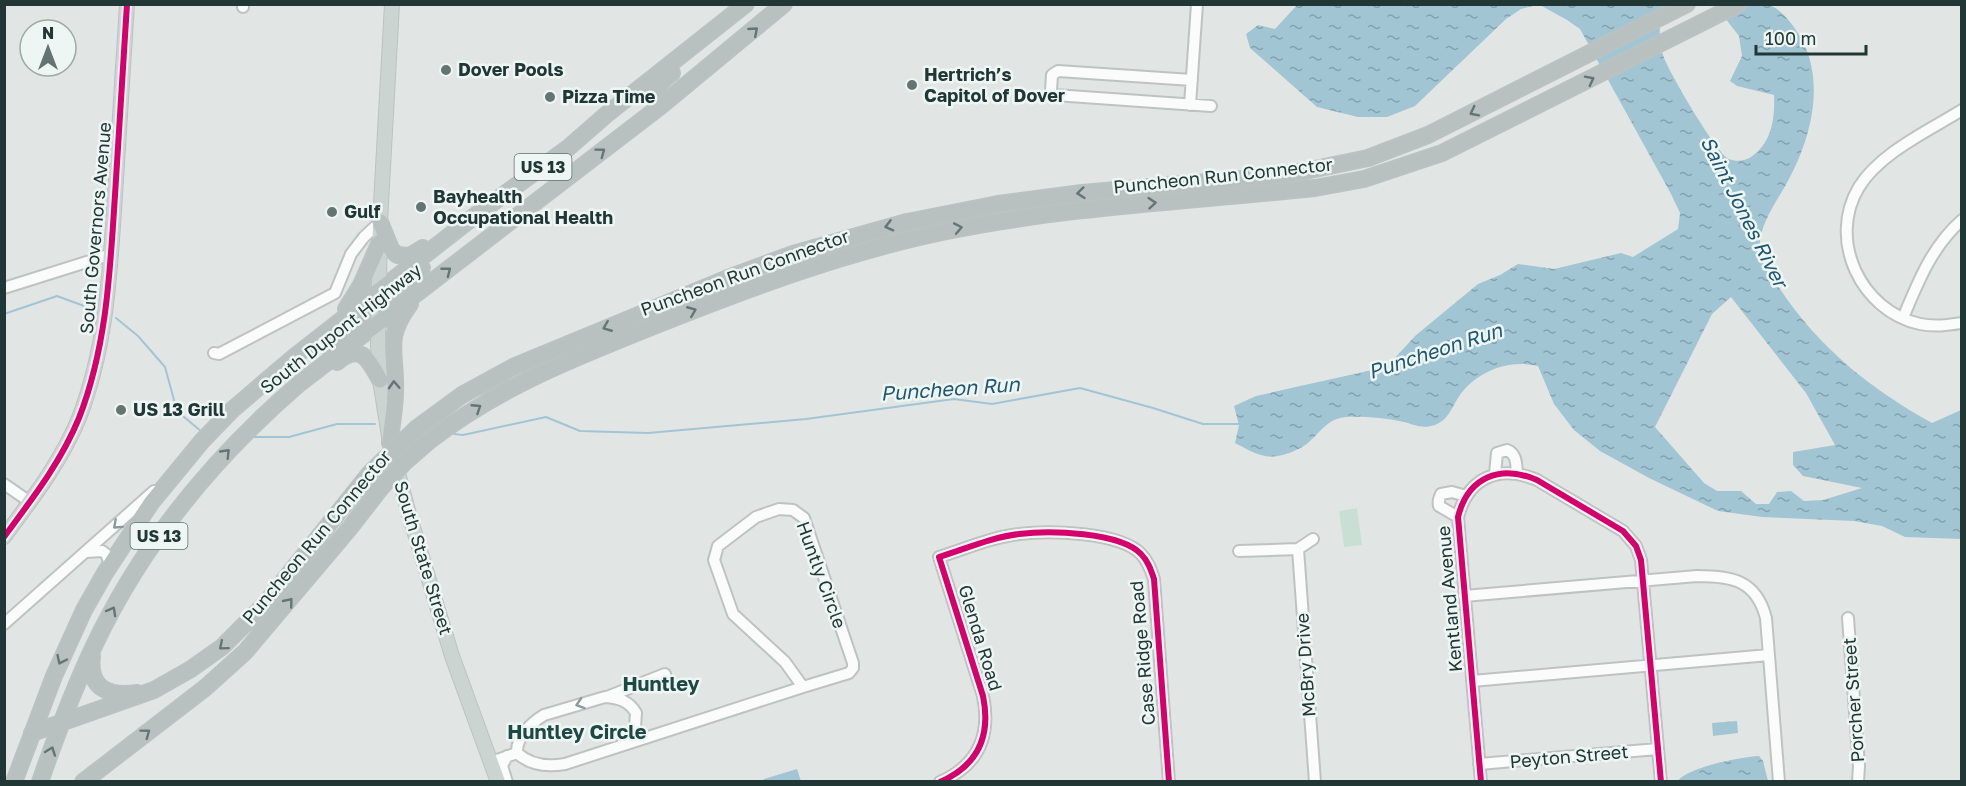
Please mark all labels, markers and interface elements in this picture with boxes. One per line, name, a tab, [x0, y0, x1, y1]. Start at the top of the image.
north arrow	[18, 18, 78, 78]
scale bar	[1756, 18, 1866, 56]
text: N	[42, 23, 54, 43]
one-way arrow	[747, 27, 758, 38]
text: 100 m	[1765, 27, 1816, 49]
place label: Dover Pools	[458, 58, 564, 80]
marker: Dover Pools	[439, 63, 453, 77]
place label: Hertrich’s Capitol of Dover	[924, 63, 1065, 106]
one-way arrow	[1583, 76, 1594, 87]
marker: Hertrich’s Capitol of Dover	[905, 78, 919, 92]
place label: Pizza Time	[562, 85, 656, 107]
marker: Pizza Time	[543, 90, 557, 104]
one-way arrow	[1470, 105, 1481, 117]
street label: South Governors Avenue	[75, 121, 115, 335]
water label: Saint Jones River	[1696, 132, 1795, 294]
one-way arrow	[594, 148, 605, 159]
street label: Puncheon Run Connector	[1112, 153, 1334, 197]
road number: US 13	[514, 154, 572, 180]
place label: Bayhealth Occupational Health	[433, 185, 613, 228]
one-way arrow	[1077, 186, 1086, 199]
one-way arrow	[1147, 197, 1156, 210]
place label: Gulf	[344, 200, 381, 222]
marker: Bayhealth Occupational Health	[414, 200, 428, 214]
marker: Gulf	[325, 205, 339, 219]
one-way arrow	[884, 219, 894, 232]
one-way arrow	[953, 222, 963, 235]
street label: Puncheon Run Connector	[637, 224, 852, 320]
street label: South Dupont Highway	[255, 258, 425, 398]
one-way arrow	[440, 267, 451, 278]
one-way arrow	[686, 306, 697, 318]
water label: Puncheon Run	[1365, 317, 1505, 383]
one-way arrow	[602, 320, 613, 332]
water label: Puncheon Run	[880, 371, 1021, 405]
one-way arrow	[388, 380, 401, 389]
place label: US 13 Grill	[133, 398, 225, 420]
marker: US 13 Grill	[114, 403, 128, 417]
one-way arrow	[470, 404, 481, 415]
street label: Puncheon Run Connector	[237, 445, 395, 628]
one-way arrow	[219, 449, 230, 459]
street label: South State Street	[390, 478, 458, 637]
one-way arrow	[113, 518, 123, 529]
street label: Huntly Circle	[792, 518, 851, 631]
road number: US 13	[130, 523, 188, 549]
street label: Kentland Avenue	[1432, 525, 1466, 673]
street label: Case Ridge Road	[1125, 580, 1159, 726]
street label: Glenda Road	[954, 582, 1008, 693]
one-way arrow	[282, 597, 293, 608]
one-way arrow	[105, 606, 116, 617]
street label: McBry Drive	[1290, 612, 1320, 718]
street label: Porcher Street	[1838, 637, 1868, 763]
one-way arrow	[219, 639, 230, 650]
one-way arrow	[57, 653, 69, 664]
district label: Huntley	[622, 671, 700, 695]
one-way arrow	[575, 697, 586, 709]
district label: Huntley Circle	[507, 719, 647, 743]
one-way arrow	[139, 729, 150, 740]
street label: Peyton Street	[1509, 740, 1629, 772]
one-way arrow	[43, 746, 56, 757]

